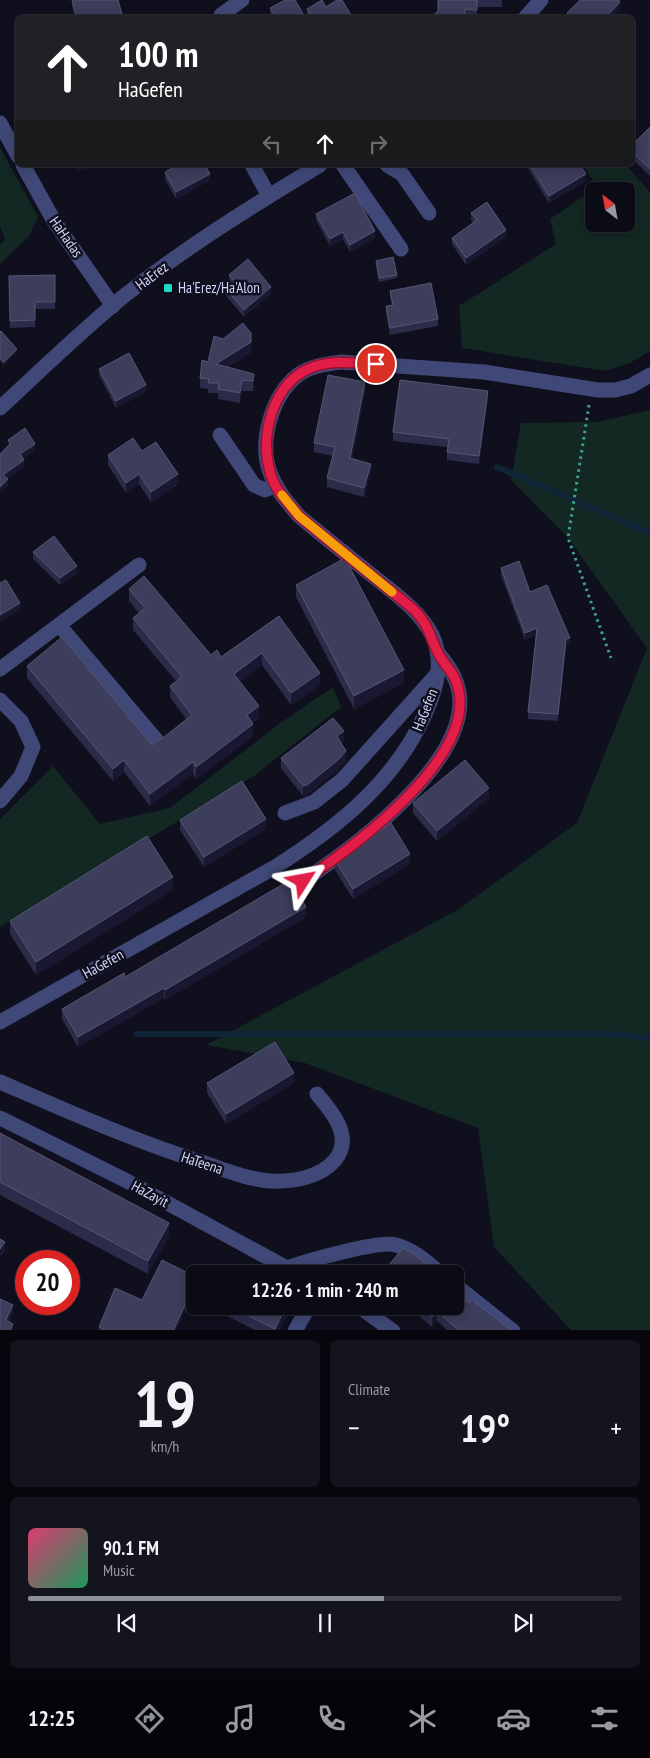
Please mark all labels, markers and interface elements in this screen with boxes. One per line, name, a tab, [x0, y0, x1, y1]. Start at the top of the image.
text: 100 m	[118, 31, 199, 77]
icon: ahead	[35, 35, 100, 100]
text: HaGefen	[118, 75, 183, 103]
icon: left	[258, 130, 286, 158]
icon: ahead	[311, 130, 339, 158]
icon: right	[364, 130, 392, 158]
north arrow	[585, 182, 635, 232]
map controls	[585, 182, 635, 232]
street label: HaHadas	[46, 213, 87, 261]
street label: HaErez	[132, 257, 172, 294]
place label: Ha'Erez/Ha'Alon	[178, 278, 260, 297]
marker: Ha'Erez/Ha'Alon	[162, 282, 174, 294]
pin	[355, 343, 397, 385]
icon: arrive	[362, 350, 390, 378]
street label: HaGefen	[407, 686, 442, 734]
position arrow	[276, 854, 328, 906]
street label: HaGefen	[79, 945, 127, 983]
street label: HaTeena	[179, 1147, 225, 1178]
street label: HaZayit	[128, 1176, 172, 1211]
speed limit sign: 20	[15, 1250, 80, 1315]
text: 12:26 · 1 min · 240 m	[252, 1278, 398, 1302]
text: 19	[134, 1361, 196, 1445]
text: Climate	[348, 1379, 390, 1399]
text: 19°	[460, 1403, 510, 1452]
text: −	[348, 1409, 360, 1446]
text: +	[610, 1409, 622, 1446]
text: km/h	[151, 1436, 179, 1456]
text: 90.1 FM	[103, 1536, 159, 1560]
text: Music	[103, 1560, 135, 1580]
icon: previous	[113, 1609, 141, 1637]
icon: pause	[311, 1609, 339, 1637]
icon: next	[509, 1609, 537, 1637]
icon: directions	[132, 1701, 167, 1736]
icon: music	[223, 1701, 258, 1736]
icon: phone	[314, 1701, 349, 1736]
icon: climate	[405, 1701, 440, 1736]
icon: car	[496, 1701, 531, 1736]
icon: filters	[587, 1701, 622, 1736]
text: 12:25	[28, 1704, 76, 1732]

